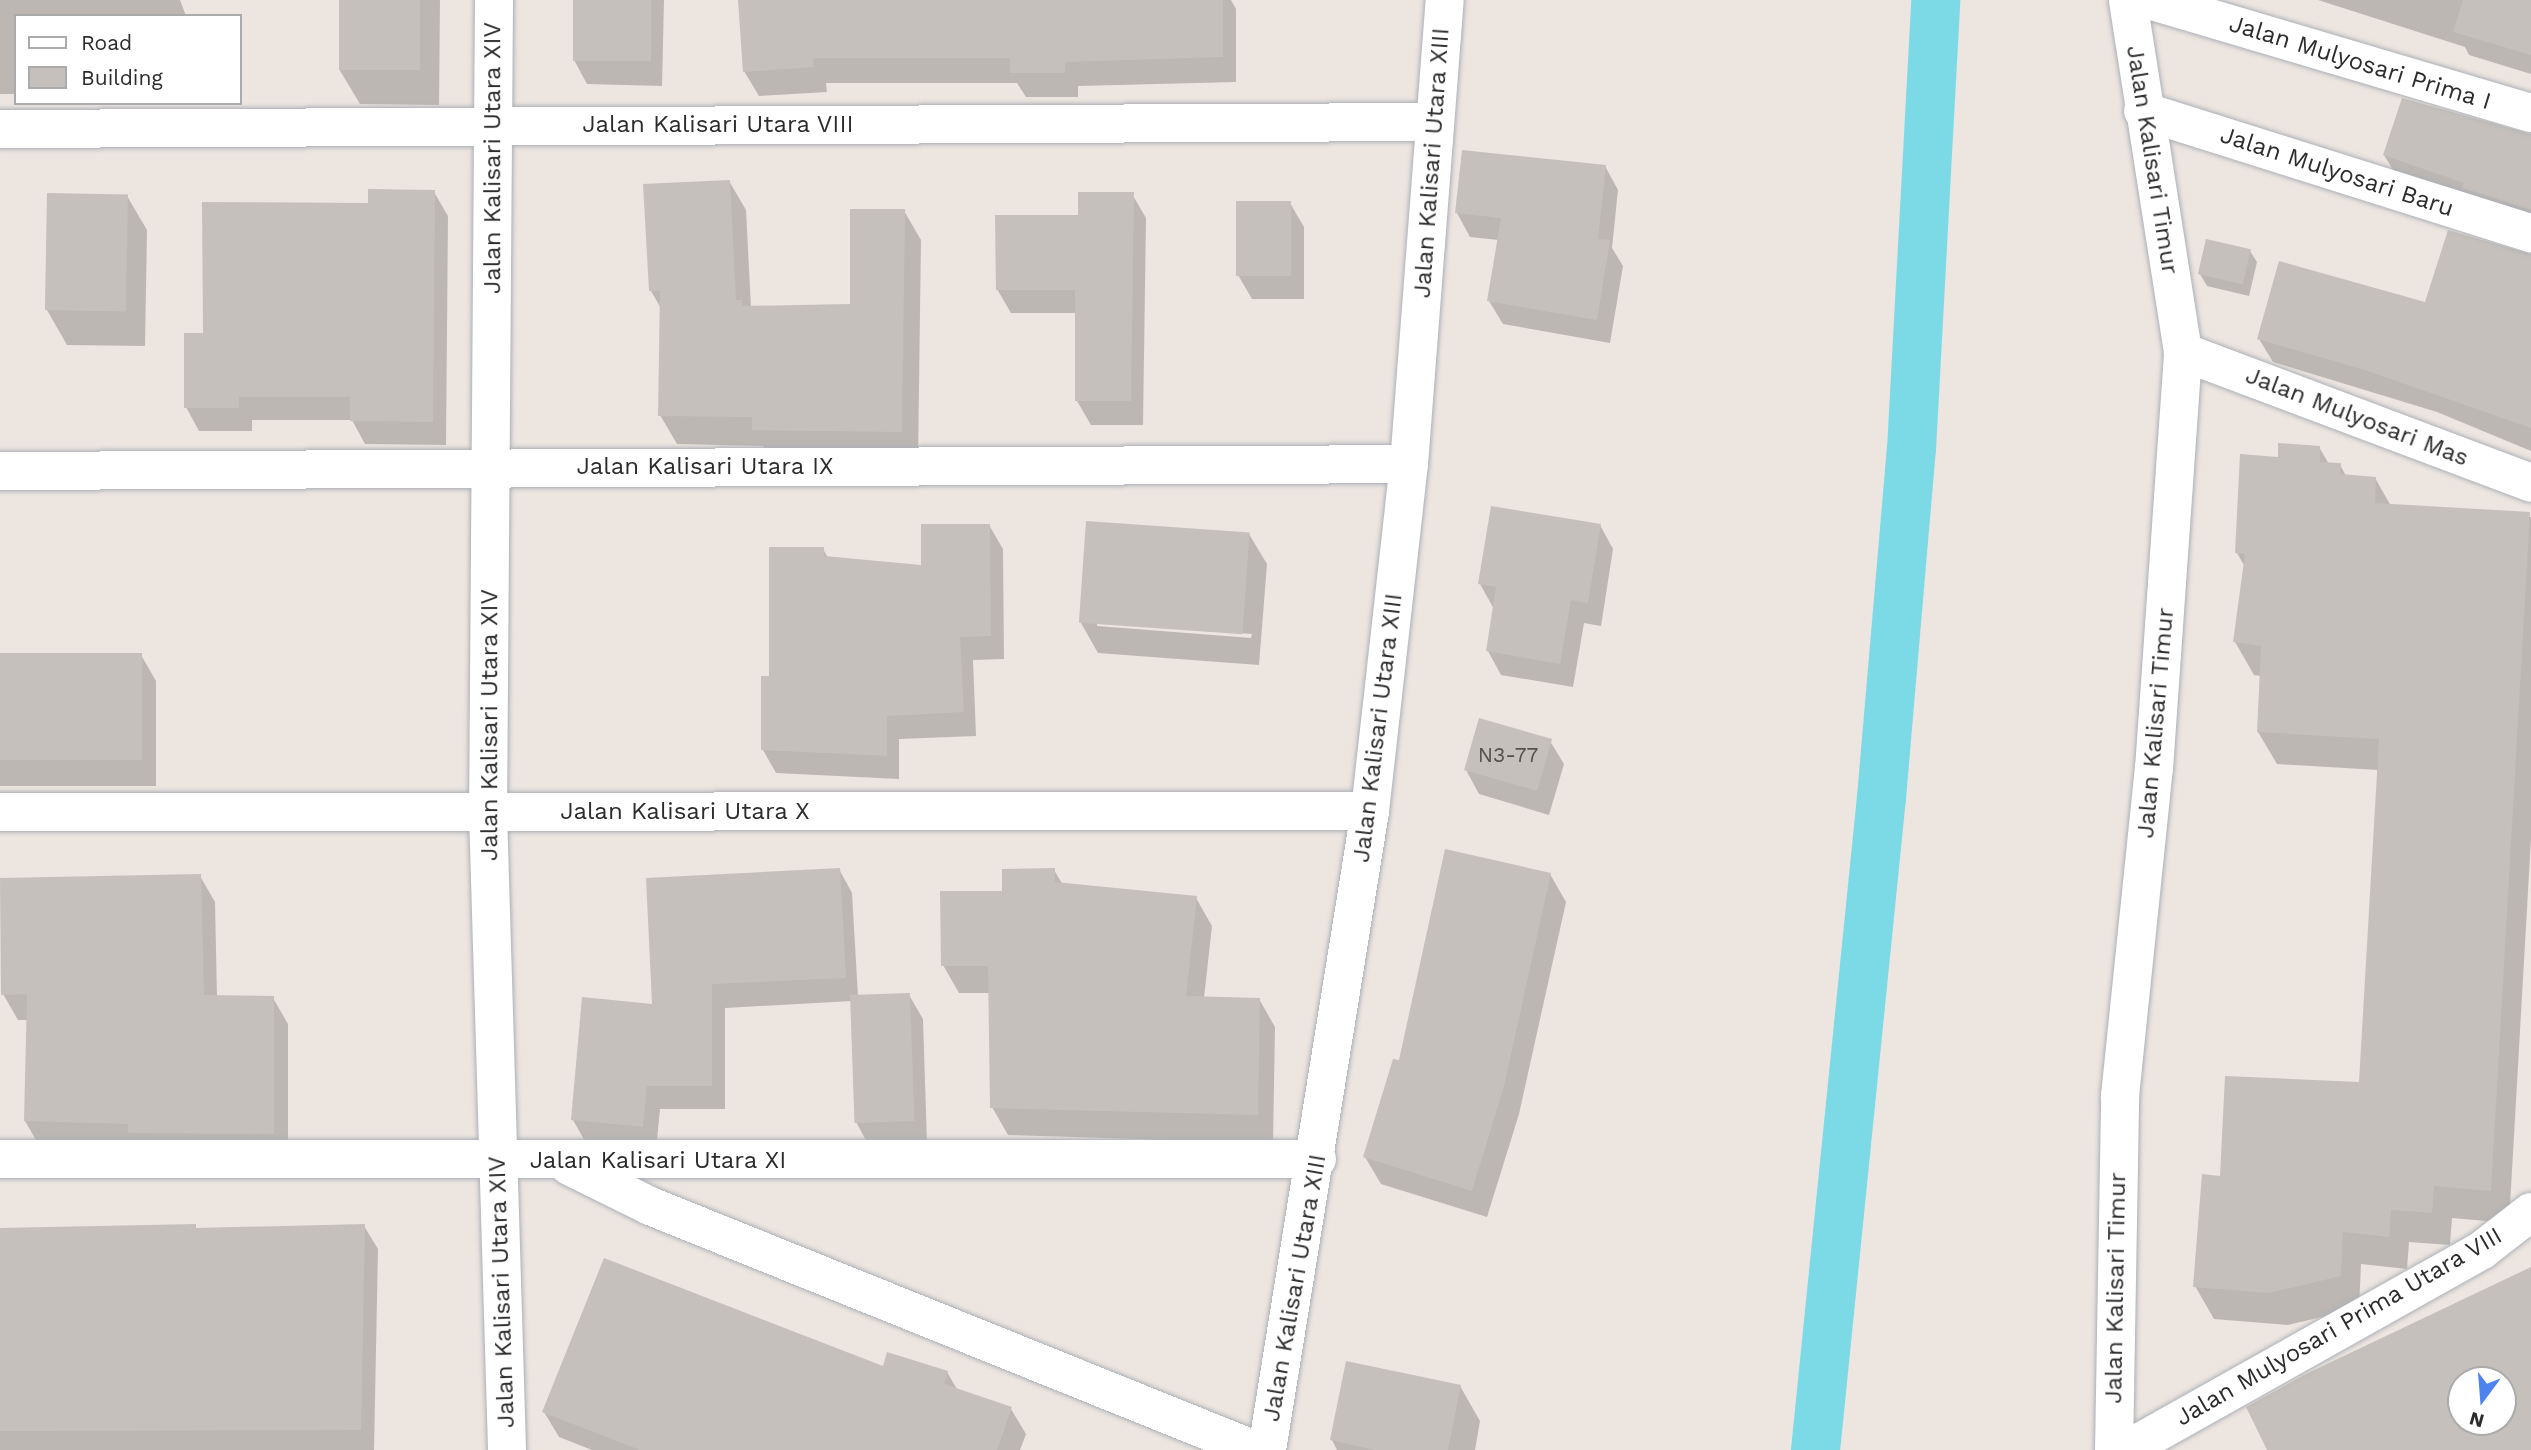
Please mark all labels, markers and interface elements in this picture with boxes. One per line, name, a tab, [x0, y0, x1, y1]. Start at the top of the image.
street label: Jalan Mulyosari Prima I	[2225, 9, 2495, 117]
legend	[14, 14, 242, 105]
street label: Jalan Kalisari Utara XIV	[479, 22, 507, 294]
street label: Jalan Kalisari Utara XIII	[1408, 27, 1456, 299]
text: Road	[81, 30, 132, 55]
street label: Jalan Kalisari Timur	[2120, 43, 2184, 277]
text: Building	[81, 65, 163, 90]
street label: Jalan Kalisari Utara VIII	[582, 111, 854, 139]
street label: Jalan Mulyosari Baru	[2217, 121, 2457, 223]
street label: Jalan Mulyosari Mas	[2241, 361, 2473, 473]
street label: Jalan Kalisari Utara IX	[576, 453, 834, 481]
street label: Jalan Kalisari Utara XIV	[476, 589, 504, 861]
street label: Jalan Kalisari Utara XIII	[1347, 591, 1409, 865]
street label: Jalan Kalisari Timur	[2132, 606, 2180, 840]
house number: N3-77	[1478, 742, 1538, 768]
street label: Jalan Kalisari Utara X	[560, 798, 810, 826]
street label: Jalan Kalisari Utara XI	[529, 1147, 787, 1175]
street label: Jalan Kalisari Utara XIII	[1257, 1152, 1333, 1424]
street label: Jalan Kalisari Utara XIV	[483, 1155, 521, 1429]
street label: Jalan Kalisari Timur	[2100, 1172, 2132, 1404]
street label: Jalan Mulyosari Prima Utara VIII	[2170, 1221, 2508, 1433]
north arrow	[2447, 1366, 2517, 1436]
text: N	[2467, 1407, 2487, 1433]

